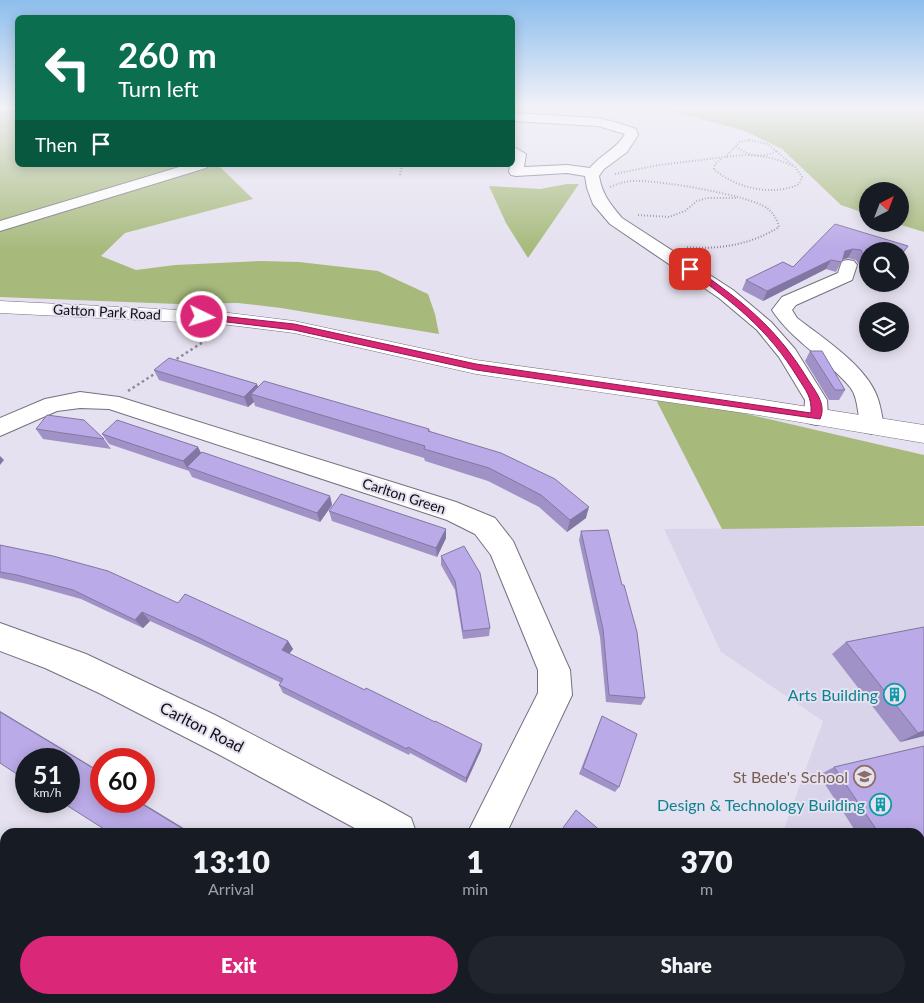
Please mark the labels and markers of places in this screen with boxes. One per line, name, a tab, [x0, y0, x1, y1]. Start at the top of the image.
pin	[669, 248, 711, 290]
building icon: Arts Building	[882, 683, 906, 707]
place label: Arts Building	[788, 685, 878, 704]
school or university icon: St Bede's School	[852, 765, 876, 789]
place label: St Bede's School	[733, 767, 848, 786]
building icon: Design & Technology Building	[869, 793, 893, 817]
place label: Design & Technology Building	[657, 795, 865, 814]

